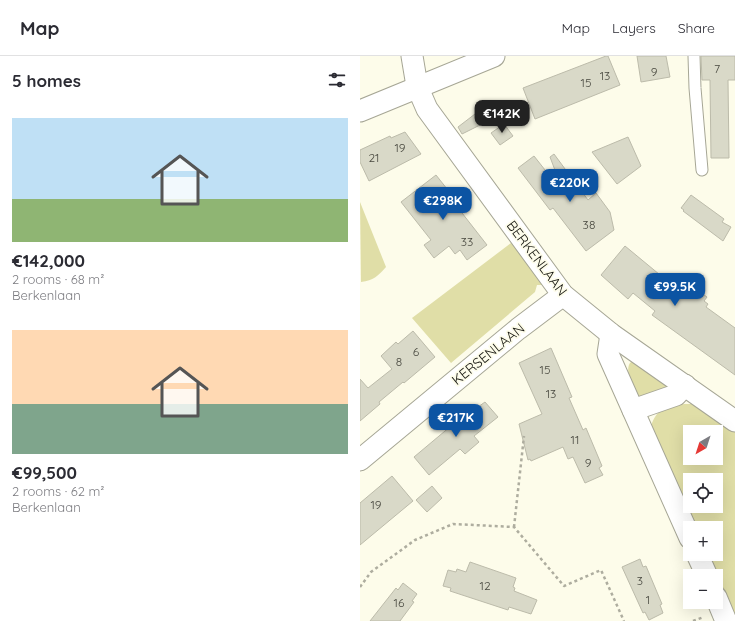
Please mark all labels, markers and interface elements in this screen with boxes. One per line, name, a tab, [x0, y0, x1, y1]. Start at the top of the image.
text: Map	[20, 16, 59, 40]
text: Map	[561, 19, 590, 37]
text: Layers	[612, 19, 656, 37]
text: Share	[678, 19, 715, 37]
house number: 7	[714, 61, 720, 76]
house number: 9	[651, 64, 658, 79]
house number: 13	[600, 68, 610, 83]
icon: filters	[326, 69, 348, 91]
text: 5 homes	[12, 70, 81, 91]
house number: 15	[581, 75, 591, 90]
pin: €142K	[474, 100, 530, 134]
text: €142K	[484, 105, 520, 121]
house number: 19	[394, 140, 406, 155]
icon: home	[144, 144, 216, 216]
house number: 21	[368, 150, 380, 165]
pin: €220K	[542, 169, 598, 203]
text: €220K	[550, 174, 590, 190]
pin: €298K	[415, 187, 471, 221]
text: €298K	[424, 192, 462, 208]
street label: BERKENLAAN	[503, 217, 571, 299]
house number: 38	[583, 217, 595, 232]
house number: 33	[461, 234, 473, 249]
text: €142,000	[12, 250, 85, 271]
text: 2 rooms · 68 m²	[12, 271, 104, 287]
pin: €99.5K	[642, 273, 708, 307]
text: €99.5K	[654, 278, 696, 294]
text: Berkenlaan	[12, 287, 81, 303]
street label: KERSENLAAN	[448, 319, 528, 389]
house number: 6	[413, 344, 420, 359]
house number: 8	[396, 354, 402, 369]
icon: home	[144, 356, 216, 428]
house number: 15	[540, 362, 550, 377]
house number: 13	[546, 386, 556, 401]
pin: €217K	[428, 404, 484, 438]
text: €217K	[438, 409, 474, 425]
north arrow	[683, 425, 723, 465]
map controls	[683, 425, 723, 609]
house number: 11	[571, 432, 579, 447]
house number: 9	[585, 455, 592, 470]
text: €99,500	[12, 462, 77, 483]
button: locate	[683, 473, 723, 513]
text: 2 rooms · 62 m²	[12, 483, 104, 499]
house number: 19	[370, 497, 382, 512]
text: Berkenlaan	[12, 499, 81, 515]
button: +	[683, 521, 723, 561]
button: −	[683, 569, 723, 609]
house number: 3	[637, 573, 643, 588]
house number: 12	[479, 578, 491, 593]
house number: 1	[646, 592, 650, 607]
house number: 16	[394, 595, 405, 610]

